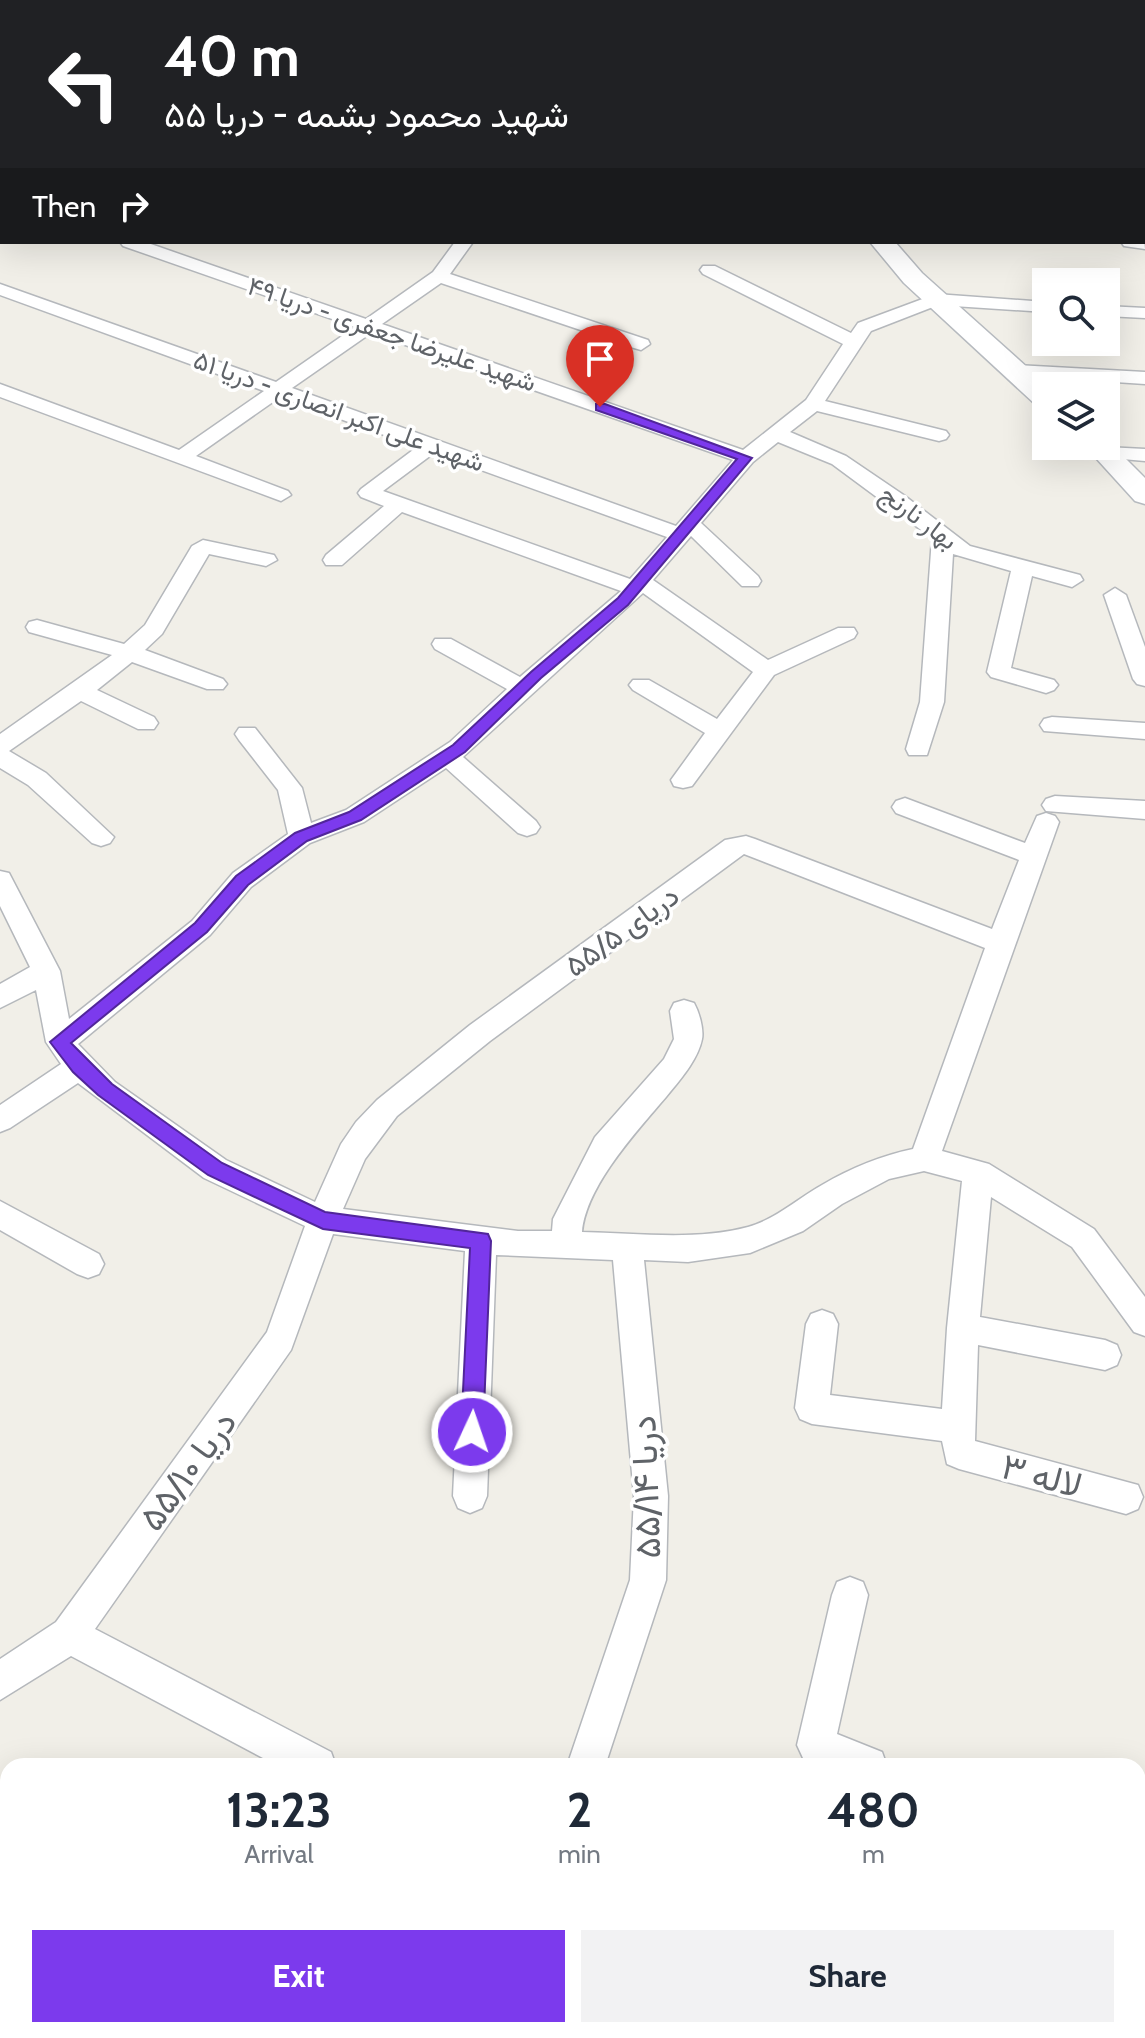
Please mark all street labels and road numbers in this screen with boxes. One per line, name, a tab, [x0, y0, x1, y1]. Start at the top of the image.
street label: شهید علیرضا جعفری - دریا ۴۹	[244, 270, 540, 398]
street label: شهید علی اکبر انصاری - دریا ۵۱	[189, 343, 489, 479]
street label: بهار نارنج	[873, 477, 964, 558]
street label: دریای ۵۵/۵	[557, 877, 686, 985]
street label: دریا ۵۵/۱۰	[129, 1401, 246, 1539]
street label: دریا ۵۵/۱۴	[621, 1415, 670, 1559]
street label: لاله ۳	[997, 1443, 1087, 1507]

